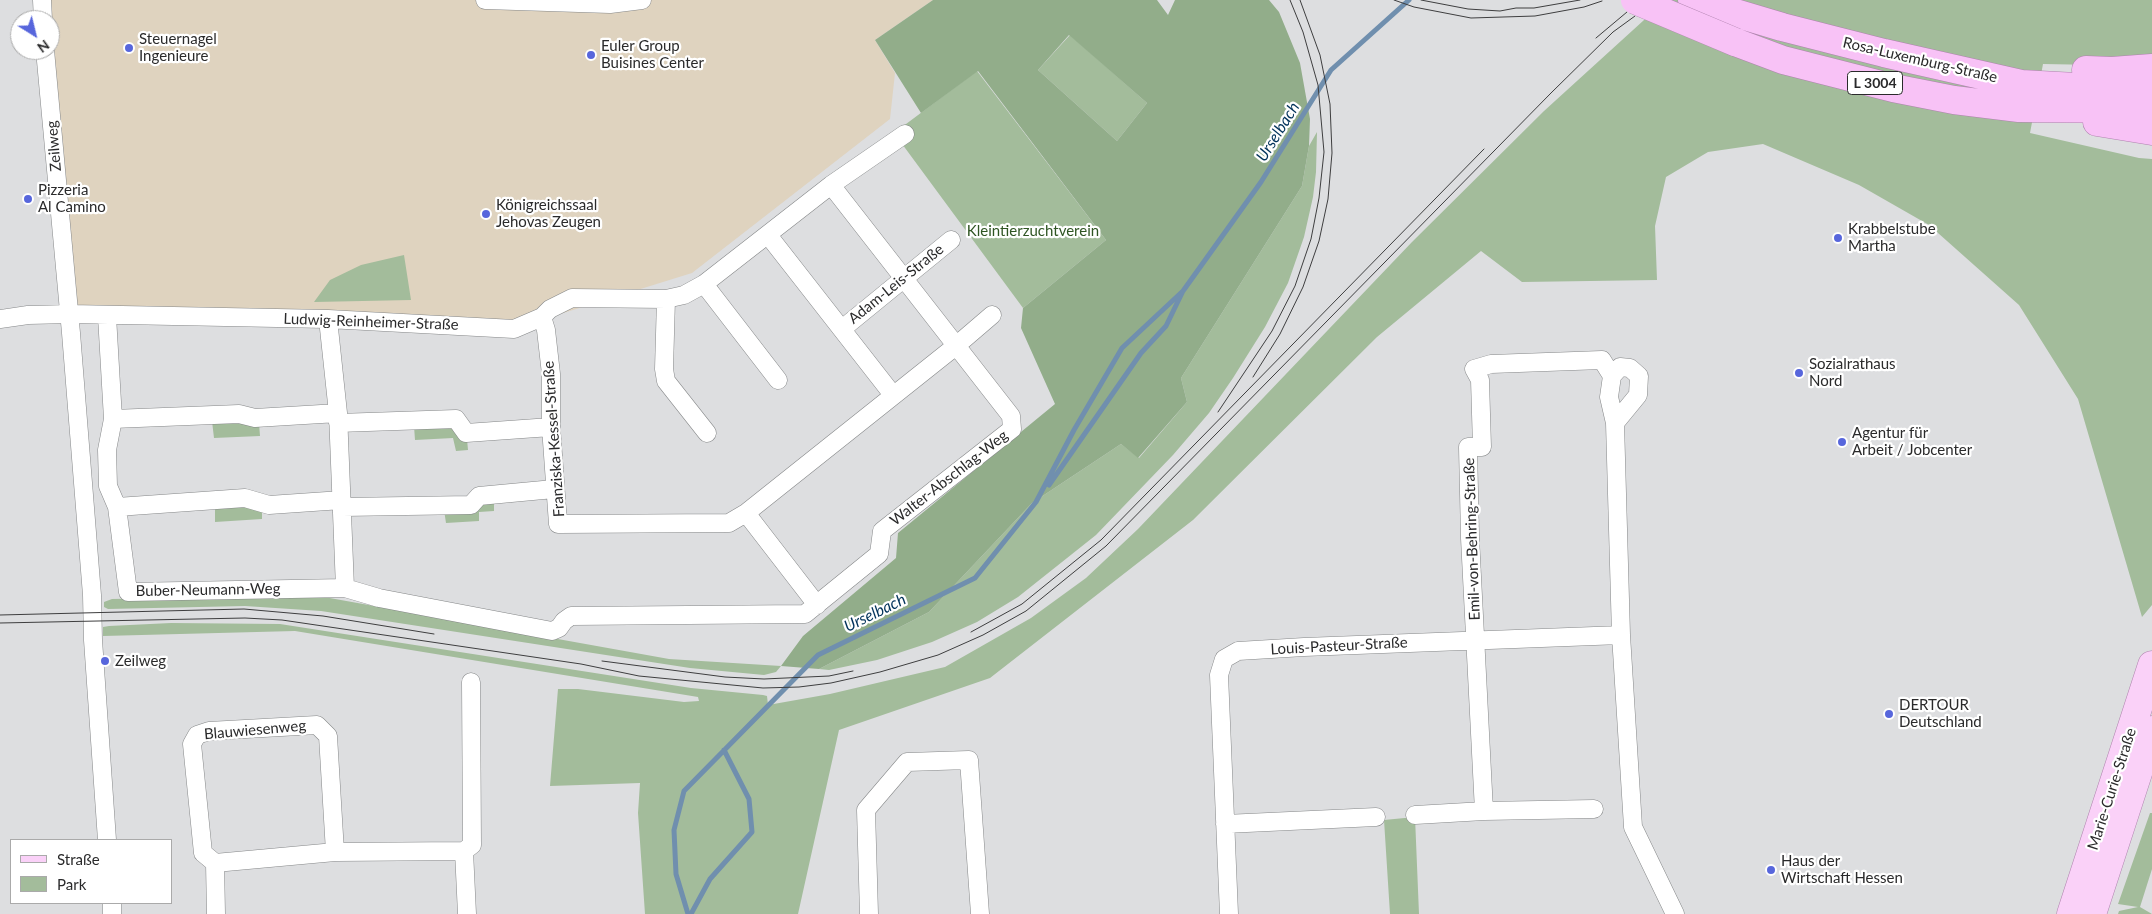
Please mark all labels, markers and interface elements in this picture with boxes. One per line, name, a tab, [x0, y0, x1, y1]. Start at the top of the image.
north arrow	[10, 10, 60, 60]
place label: Steuernagel Ingenieure	[139, 30, 217, 65]
street label: Rosa-Luxemburg-Straße	[1841, 33, 1999, 87]
text: N	[34, 37, 53, 57]
place label: Euler Group Buisines Center	[601, 37, 704, 72]
marker: Steuernagel Ingenieure	[123, 42, 135, 54]
marker: Euler Group Buisines Center	[585, 49, 597, 61]
road number: L 3004	[1848, 72, 1902, 95]
water label: Urselbach	[1252, 99, 1304, 165]
street label: Zeilweg	[43, 120, 65, 172]
place label: Pizzeria Al Camino	[38, 181, 106, 216]
marker: Pizzeria Al Camino	[22, 193, 34, 205]
place label: Königreichssaal Jehovas Zeugen	[496, 196, 601, 231]
marker: Königreichssaal Jehovas Zeugen	[480, 208, 492, 220]
place label: Krabbelstube Martha	[1848, 220, 1936, 255]
park label: Kleintierzuchtverein	[967, 222, 1099, 240]
marker: Krabbelstube Martha	[1832, 232, 1844, 244]
street label: Adam-Leis-Straße	[845, 240, 947, 328]
street label: Ludwig-Reinheimer-Straße	[283, 310, 459, 334]
place label: Sozialrathaus Nord	[1809, 355, 1896, 390]
street label: Franziska-Kessel-Straße	[540, 360, 568, 518]
marker: Sozialrathaus Nord	[1793, 367, 1805, 379]
place label: Agentur für Arbeit / Jobcenter	[1852, 424, 1972, 459]
street label: Walter-Abschlag-Weg	[886, 426, 1012, 530]
marker: Agentur für Arbeit / Jobcenter	[1836, 436, 1848, 448]
street label: Emil-von-Behring-Straße	[1460, 457, 1484, 621]
street label: Buber-Neumann-Weg	[135, 580, 281, 600]
water label: Urselbach	[841, 590, 909, 636]
street label: Louis-Pasteur-Straße	[1270, 633, 1408, 659]
place label: Zeilweg	[115, 652, 166, 670]
marker: Zeilweg	[99, 655, 111, 667]
place label: DERTOUR Deutschland	[1899, 696, 1982, 731]
marker: DERTOUR Deutschland	[1883, 708, 1895, 720]
street label: Blauwiesenweg	[203, 717, 307, 743]
street label: Marie-Curie-Straße	[2084, 726, 2140, 852]
legend	[10, 839, 172, 904]
text: Straße	[57, 850, 100, 868]
place label: Haus der Wirtschaft Hessen	[1781, 852, 1903, 887]
marker: Haus der Wirtschaft Hessen	[1765, 864, 1777, 876]
text: Park	[57, 875, 86, 893]

